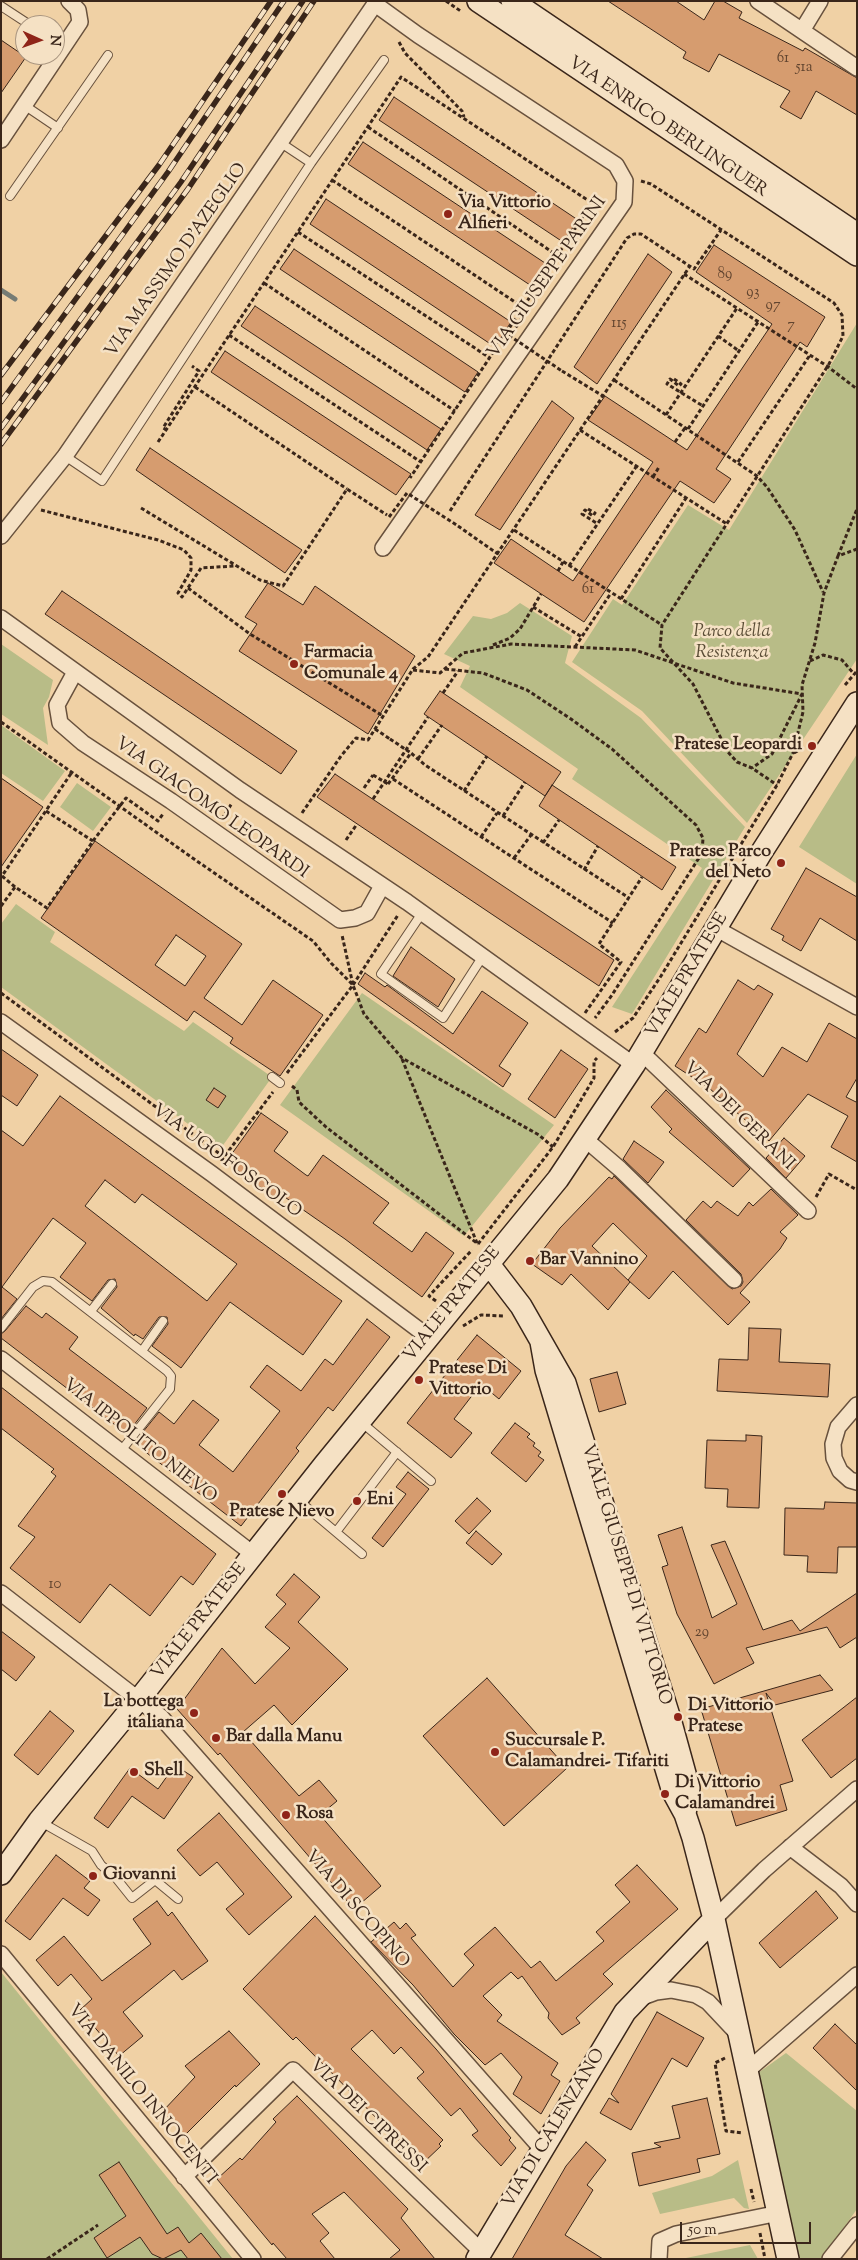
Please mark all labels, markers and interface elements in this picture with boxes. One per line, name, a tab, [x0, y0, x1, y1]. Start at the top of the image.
north arrow	[15, 15, 65, 65]
text: N	[44, 35, 64, 46]
house number: 61	[777, 50, 789, 68]
street label: VIA ENRICO BERLINGUER	[563, 53, 771, 203]
house number: 51a	[795, 59, 813, 77]
street label: VIA MASSIMO D'AZEGLIO	[102, 160, 252, 362]
place label: Via Vittorio Alfieri	[458, 193, 551, 235]
street label: VIA GIUSEPPE PARINI	[484, 193, 612, 363]
marker: Via Vittorio Alfieri	[442, 208, 454, 220]
house number: 89	[718, 266, 732, 284]
house number: 93	[746, 284, 760, 302]
house number: 97	[766, 297, 780, 315]
house number: 115	[611, 315, 627, 333]
house number: 7	[787, 317, 795, 335]
house number: 61	[582, 581, 594, 599]
park label: Parco della Resistenza	[693, 622, 771, 664]
place label: Farmacia Comunale 4	[304, 643, 398, 686]
marker: Farmacia Comunale 4	[288, 658, 300, 670]
street label: VIA GIACOMO LEOPARDI	[110, 734, 312, 884]
place label: Pratese Leopardi	[674, 735, 802, 757]
marker: Pratese Leopardi	[806, 740, 818, 752]
place label: Pratese Parco del Neto	[670, 842, 771, 884]
marker: Pratese Parco del Neto	[775, 857, 787, 869]
street label: VIALE PRATESE	[642, 910, 734, 1042]
street label: VIA DEI GERANI	[678, 1058, 798, 1176]
street label: VIA UGO FOSCOLO	[147, 1100, 305, 1224]
street label: VIALE PRATESE	[400, 1243, 506, 1367]
place label: Bar Vannino	[540, 1250, 638, 1272]
marker: Bar Vannino	[524, 1255, 536, 1267]
place label: Pratese Di Vittorio	[429, 1359, 507, 1402]
marker: Pratese Di Vittorio	[413, 1374, 425, 1386]
street label: VIA IPPOLITO NIEVO	[58, 1375, 220, 1509]
street label: VIALE GIUSEPPE DI VITTORIO	[575, 1442, 675, 1708]
marker: Pratese Nievo	[276, 1488, 288, 1500]
place label: Eni	[367, 1490, 394, 1512]
marker: Eni	[351, 1495, 363, 1507]
place label: Pratese Nievo	[230, 1502, 334, 1524]
street label: VIALE PRATESE	[148, 1559, 252, 1685]
house number: 10	[49, 1576, 61, 1594]
house number: 29	[695, 1624, 709, 1642]
place label: La bottega italiana	[104, 1692, 184, 1735]
place label: Di Vittorio Pratese	[688, 1696, 773, 1738]
marker: La bottega italiana	[188, 1707, 200, 1719]
marker: Di Vittorio Pratese	[672, 1711, 684, 1723]
place label: Bar dalla Manu	[226, 1727, 342, 1749]
place label: Succursale P. Calamandrei- Tifariti	[505, 1731, 669, 1774]
marker: Bar dalla Manu	[210, 1732, 222, 1744]
marker: Succursale P. Calamandrei- Tifariti	[489, 1746, 501, 1758]
place label: Shell	[144, 1761, 183, 1783]
marker: Shell	[128, 1766, 140, 1778]
place label: Di Vittorio Calamandrei	[675, 1773, 775, 1816]
marker: Di Vittorio Calamandrei	[659, 1788, 671, 1800]
place label: Rosa	[296, 1804, 334, 1826]
marker: Rosa	[280, 1809, 292, 1821]
street label: VIA DI SCOPINO	[299, 1847, 413, 1973]
place label: Giovanni	[103, 1865, 176, 1887]
marker: Giovanni	[87, 1870, 99, 1882]
street label: VIA DANILO INNOCENTI	[62, 2001, 220, 2189]
street label: VIA DI CALENZANO	[499, 2046, 611, 2212]
street label: VIA DEI CIPRESSI	[304, 2055, 430, 2179]
scale bar	[683, 2212, 814, 2244]
text: 50 m	[688, 2220, 717, 2241]

